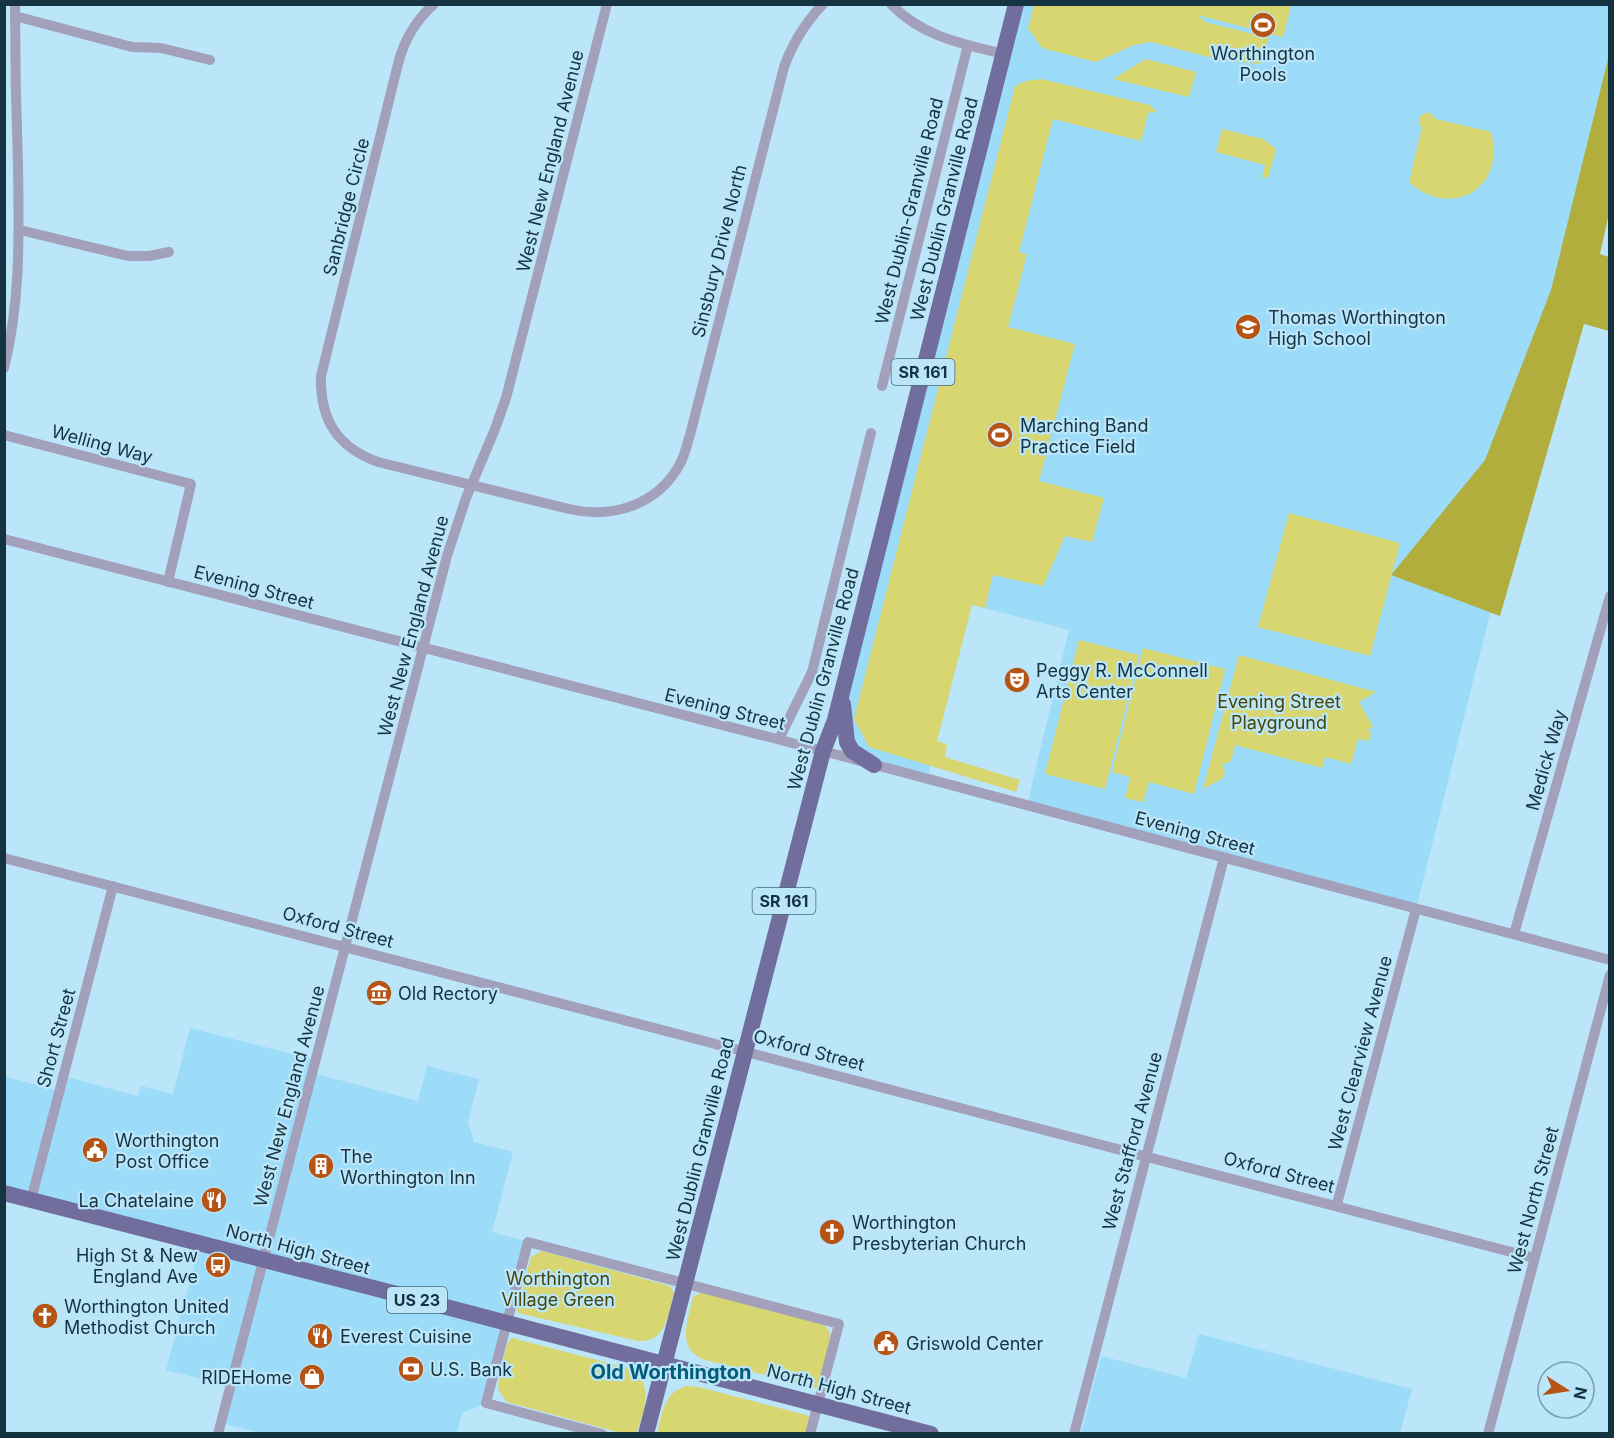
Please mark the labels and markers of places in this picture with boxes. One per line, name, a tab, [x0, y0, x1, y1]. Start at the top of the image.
sports icon: Worthington Pools	[1248, 10, 1278, 40]
place label: Worthington Pools	[1211, 43, 1315, 85]
place label: Thomas Worthington High School	[1268, 307, 1446, 349]
school or university icon: Thomas Worthington High School	[1233, 312, 1263, 342]
place label: Marching Band Practice Field	[1020, 415, 1148, 457]
sports icon: Marching Band Practice Field	[985, 420, 1015, 450]
place label: Peggy R. McConnell Arts Center	[1036, 660, 1208, 702]
theatre icon: Peggy R. McConnell Arts Center	[1002, 665, 1032, 695]
museum icon: Old Rectory	[364, 978, 394, 1008]
place label: Old Rectory	[398, 983, 498, 1004]
place label: Worthington Post Office	[115, 1130, 219, 1172]
public building icon: Worthington Post Office	[80, 1135, 110, 1165]
place label: The Worthington Inn	[340, 1146, 476, 1188]
building icon: The Worthington Inn	[306, 1151, 336, 1181]
restaurant icon: La Chatelaine	[199, 1185, 229, 1215]
place label: La Chatelaine	[79, 1190, 194, 1211]
place label: Worthington Presbyterian Church	[852, 1212, 1026, 1254]
church icon: Worthington Presbyterian Church	[817, 1217, 847, 1247]
place label: High St & New England Ave	[76, 1245, 198, 1287]
bus stop icon: High St & New England Ave	[203, 1250, 233, 1280]
place label: Worthington United Methodist Church	[64, 1296, 229, 1338]
church icon: Worthington United Methodist Church	[30, 1301, 60, 1331]
restaurant icon: Everest Cuisine	[305, 1321, 335, 1351]
place label: Everest Cuisine	[340, 1326, 472, 1347]
public building icon: Griswold Center	[871, 1328, 901, 1358]
place label: Griswold Center	[906, 1333, 1043, 1354]
bank icon: U.S. Bank	[396, 1354, 426, 1384]
place label: U.S. Bank	[430, 1359, 512, 1380]
shop icon: RIDEHome	[297, 1362, 327, 1392]
place label: RIDEHome	[201, 1367, 292, 1388]

